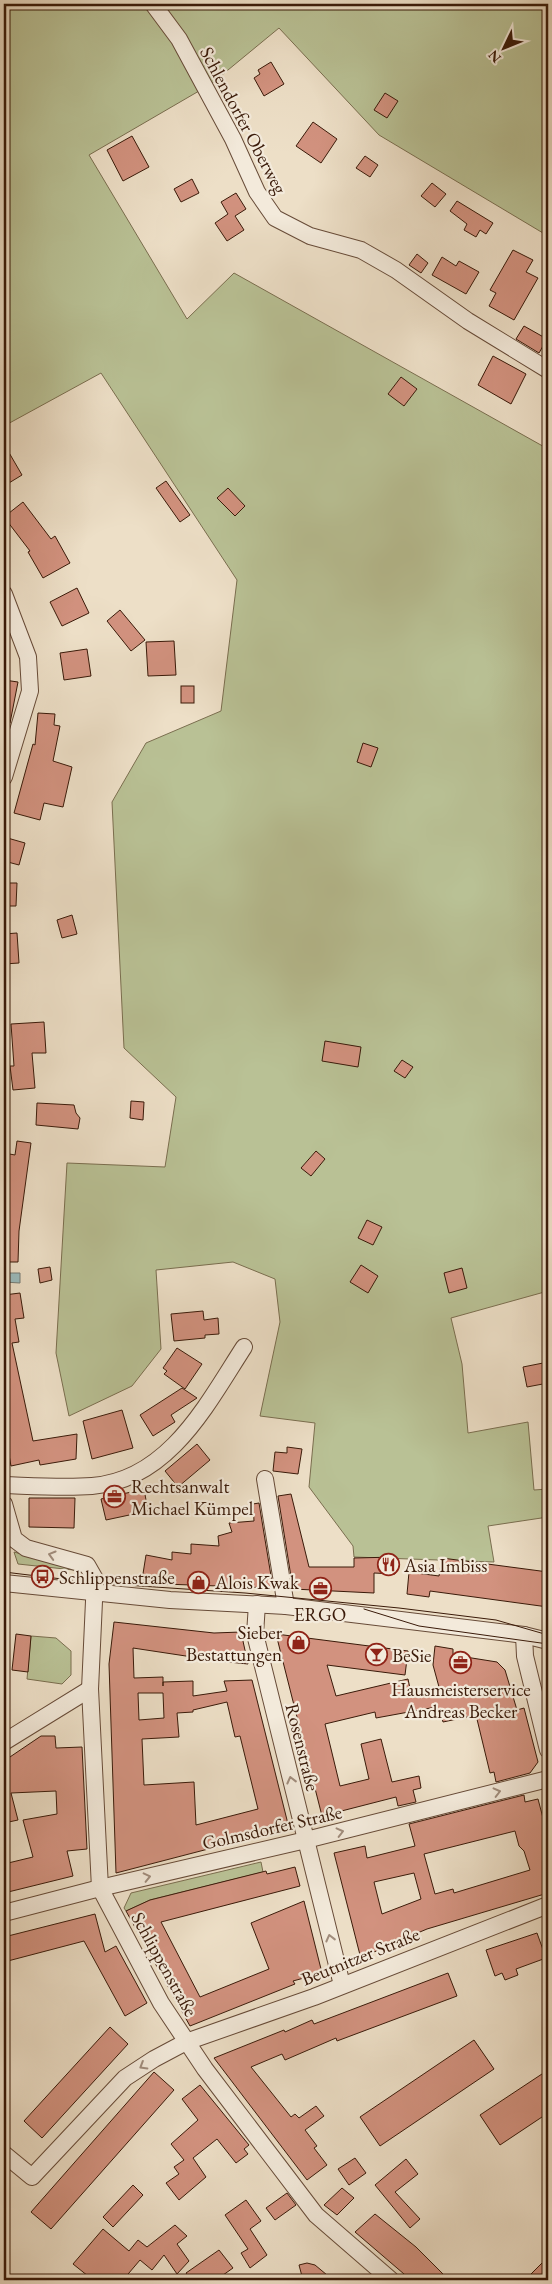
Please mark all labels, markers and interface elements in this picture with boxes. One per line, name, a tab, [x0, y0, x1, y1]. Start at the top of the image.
north arrow	[480, 22, 530, 72]
street label: Schlendorfer Oberweg	[194, 42, 293, 199]
text: N	[484, 46, 505, 67]
place label: Rechtsanwalt Michael Kümpel	[131, 1474, 254, 1521]
office icon: Rechtsanwalt Michael Kümpel	[103, 1485, 127, 1509]
one-way arrow	[47, 1550, 56, 1561]
restaurant icon: Asia Imbiss	[376, 1553, 400, 1577]
place label: Asia Imbiss	[403, 1553, 487, 1578]
bus stop icon: Schlippenstraße	[31, 1565, 55, 1589]
place label: Schlippenstraße	[59, 1565, 175, 1590]
shop icon: Alois Kwak	[187, 1570, 211, 1594]
place label: Alois Kwak	[214, 1570, 300, 1595]
office icon: ERGO	[308, 1576, 332, 1600]
place label: ERGO	[294, 1602, 346, 1627]
place label: Sieber Bestattungen	[186, 1620, 283, 1667]
shop icon: Sieber Bestattungen	[286, 1631, 310, 1655]
bar icon: BeSie	[364, 1643, 388, 1667]
place label: BeSie	[392, 1643, 431, 1668]
office icon: Hausmeisterservice Andreas Becker	[449, 1651, 473, 1675]
place label: Hausmeisterservice Andreas Becker	[391, 1677, 531, 1724]
street label: Rosenstraße	[280, 1701, 325, 1794]
one-way arrow	[286, 1776, 297, 1785]
one-way arrow	[493, 1787, 502, 1798]
street label: Golmsdorfer Straße	[200, 1799, 344, 1856]
one-way arrow	[335, 1827, 344, 1838]
one-way arrow	[143, 1872, 152, 1883]
street label: Schlippenstraße	[126, 1908, 204, 2021]
street label: Beutnitzer Straße	[297, 1921, 423, 1992]
one-way arrow	[325, 1933, 336, 1942]
one-way arrow	[139, 2059, 148, 2069]

